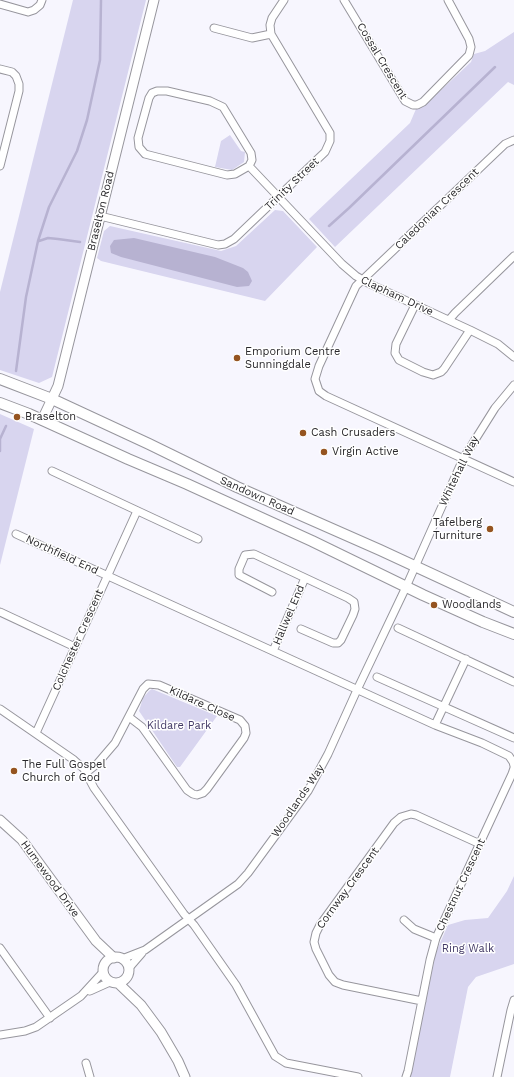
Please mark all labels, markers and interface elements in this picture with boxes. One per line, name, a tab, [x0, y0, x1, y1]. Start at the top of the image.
street label: Cossal Crescent	[354, 20, 410, 102]
street label: Trinity Street	[262, 155, 322, 213]
street label: Caledonian Crescent	[392, 166, 482, 252]
street label: Braselton Road	[85, 170, 117, 252]
street label: Clapham Drive	[359, 273, 435, 319]
place label: Emporium Centre Sunningdale	[245, 345, 340, 371]
marker: Emporium Centre Sunningdale	[232, 353, 242, 363]
place label: Braselton	[25, 410, 76, 424]
marker: Braselton	[12, 412, 22, 422]
place label: Cash Crusaders	[311, 426, 395, 440]
marker: Cash Crusaders	[298, 428, 308, 438]
street label: Whitehall Way	[436, 434, 482, 508]
place label: Virgin Active	[332, 445, 399, 459]
marker: Virgin Active	[319, 447, 329, 457]
street label: Sandown Road	[218, 474, 296, 518]
place label: Tafelberg Turniture	[433, 516, 482, 542]
marker: Tafelberg Turniture	[485, 524, 495, 534]
street label: Northfield End	[24, 532, 100, 578]
street label: Hallwel End	[270, 583, 308, 647]
street label: Colchester Crescent	[50, 587, 106, 693]
place label: Woodlands	[442, 598, 501, 612]
marker: Woodlands	[429, 600, 439, 610]
street label: Kildare Close	[167, 684, 237, 724]
park label: Kildare Park	[147, 719, 211, 733]
place label: The Full Gospel Church of God	[22, 758, 106, 784]
street label: Woodlands Way	[269, 762, 327, 840]
marker: The Full Gospel Church of God	[9, 766, 19, 776]
street label: Chestnut Crescent	[434, 836, 488, 934]
street label: Humewood Drive	[18, 838, 82, 920]
street label: Cornway Crescent	[314, 845, 382, 931]
park label: Ring Walk	[442, 942, 494, 956]

